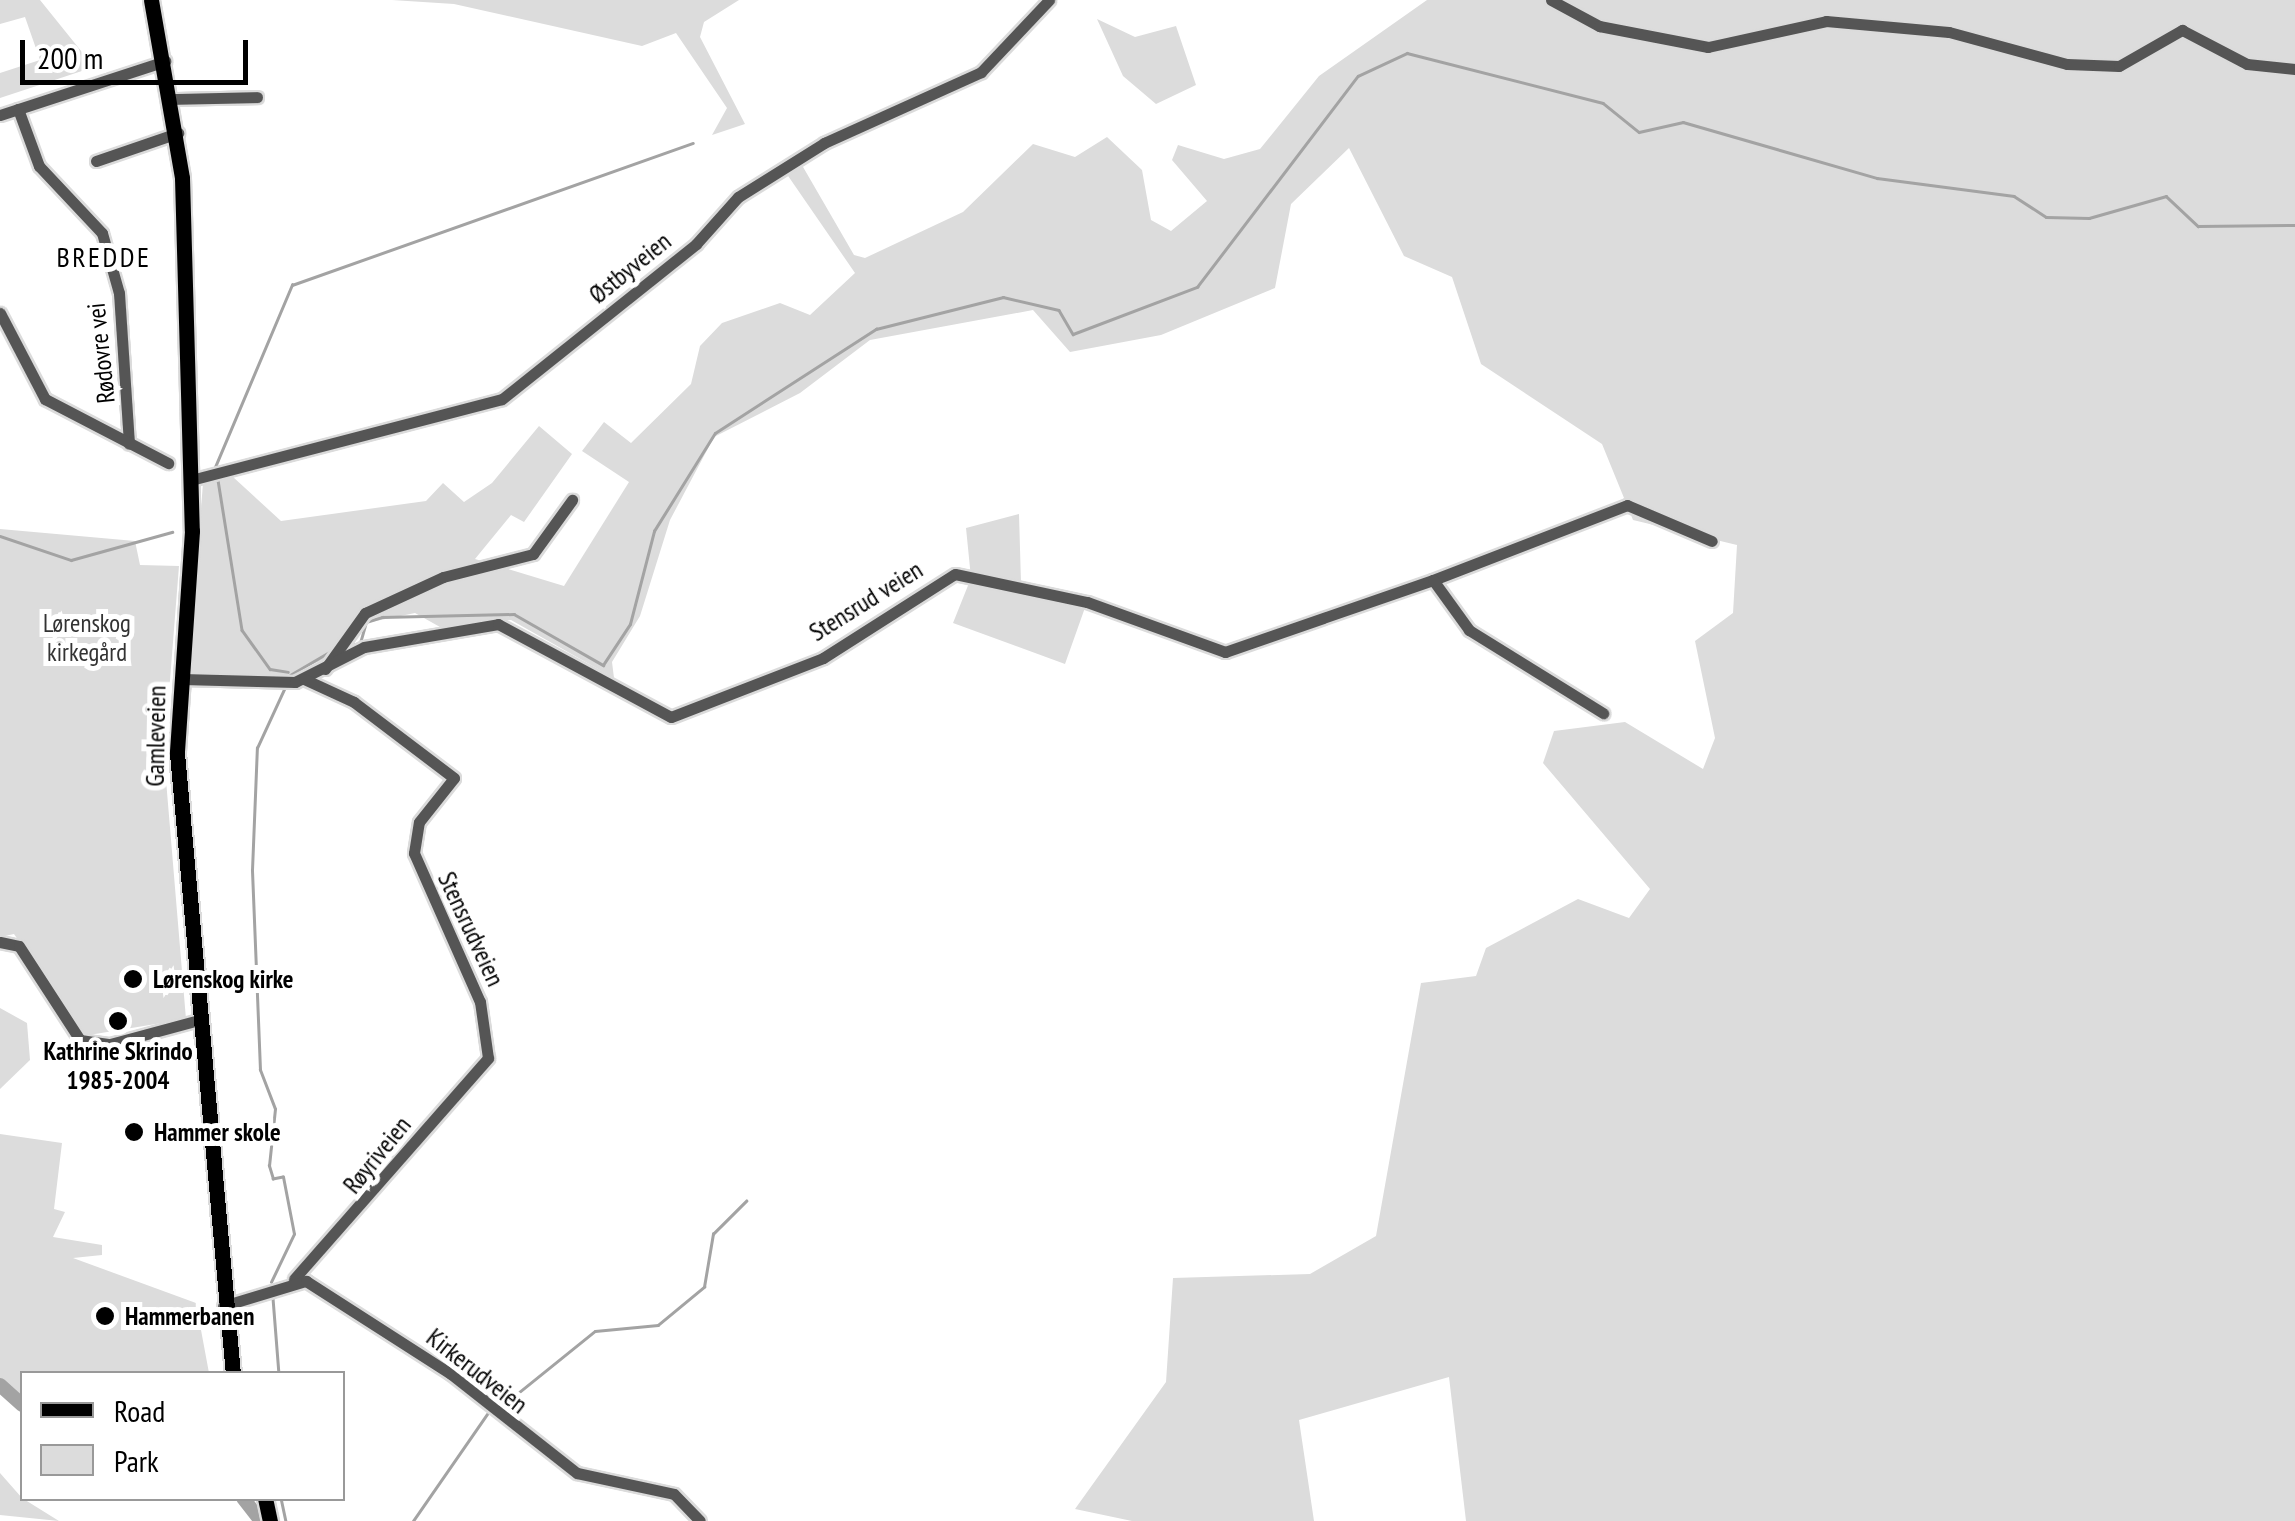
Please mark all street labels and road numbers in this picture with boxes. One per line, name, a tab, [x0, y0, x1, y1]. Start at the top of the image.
street label: Østbyveien	[583, 226, 677, 310]
street label: Rødovre vei	[81, 301, 121, 405]
street label: Stensrud veien	[804, 554, 928, 648]
street label: Gamleveien	[140, 685, 172, 787]
street label: Stensrudveien	[432, 867, 510, 991]
street label: Røyriveien	[337, 1111, 417, 1199]
street label: Kirkerudveien	[421, 1322, 533, 1420]

